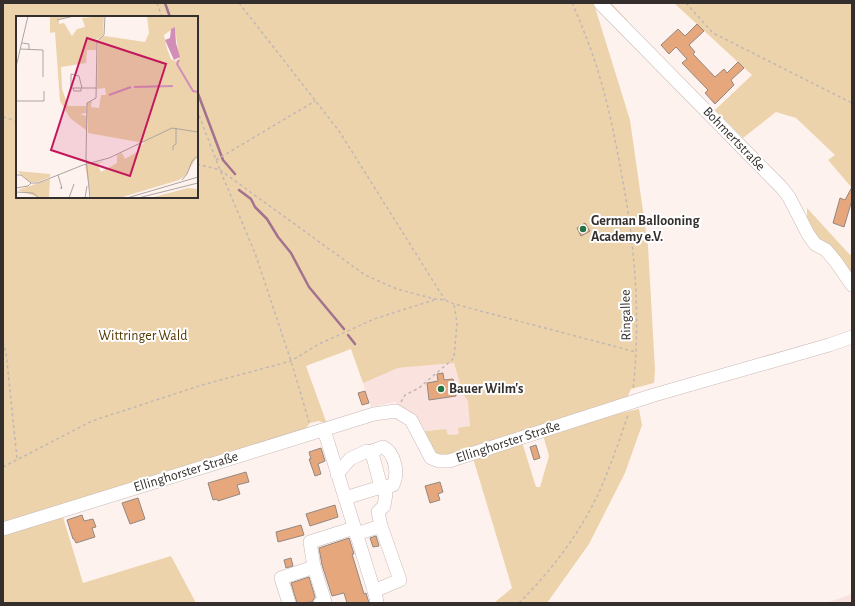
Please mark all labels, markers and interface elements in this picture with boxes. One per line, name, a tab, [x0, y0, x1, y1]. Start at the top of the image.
inset map	[16, 16, 198, 198]
street label: Bohmertstraße	[700, 104, 768, 174]
place label: German Ballooning Academy e.V.	[591, 214, 701, 244]
marker: German Ballooning Academy e.V.	[578, 224, 588, 234]
street label: Ringallee	[619, 289, 633, 341]
park label: Wittringer Wald	[99, 329, 187, 343]
place label: Bauer Wilm's	[449, 382, 523, 396]
marker: Bauer Wilm's	[436, 384, 446, 394]
street label: Ellinghorster Straße	[454, 419, 562, 465]
street label: Ellinghorster Straße	[132, 449, 240, 495]

